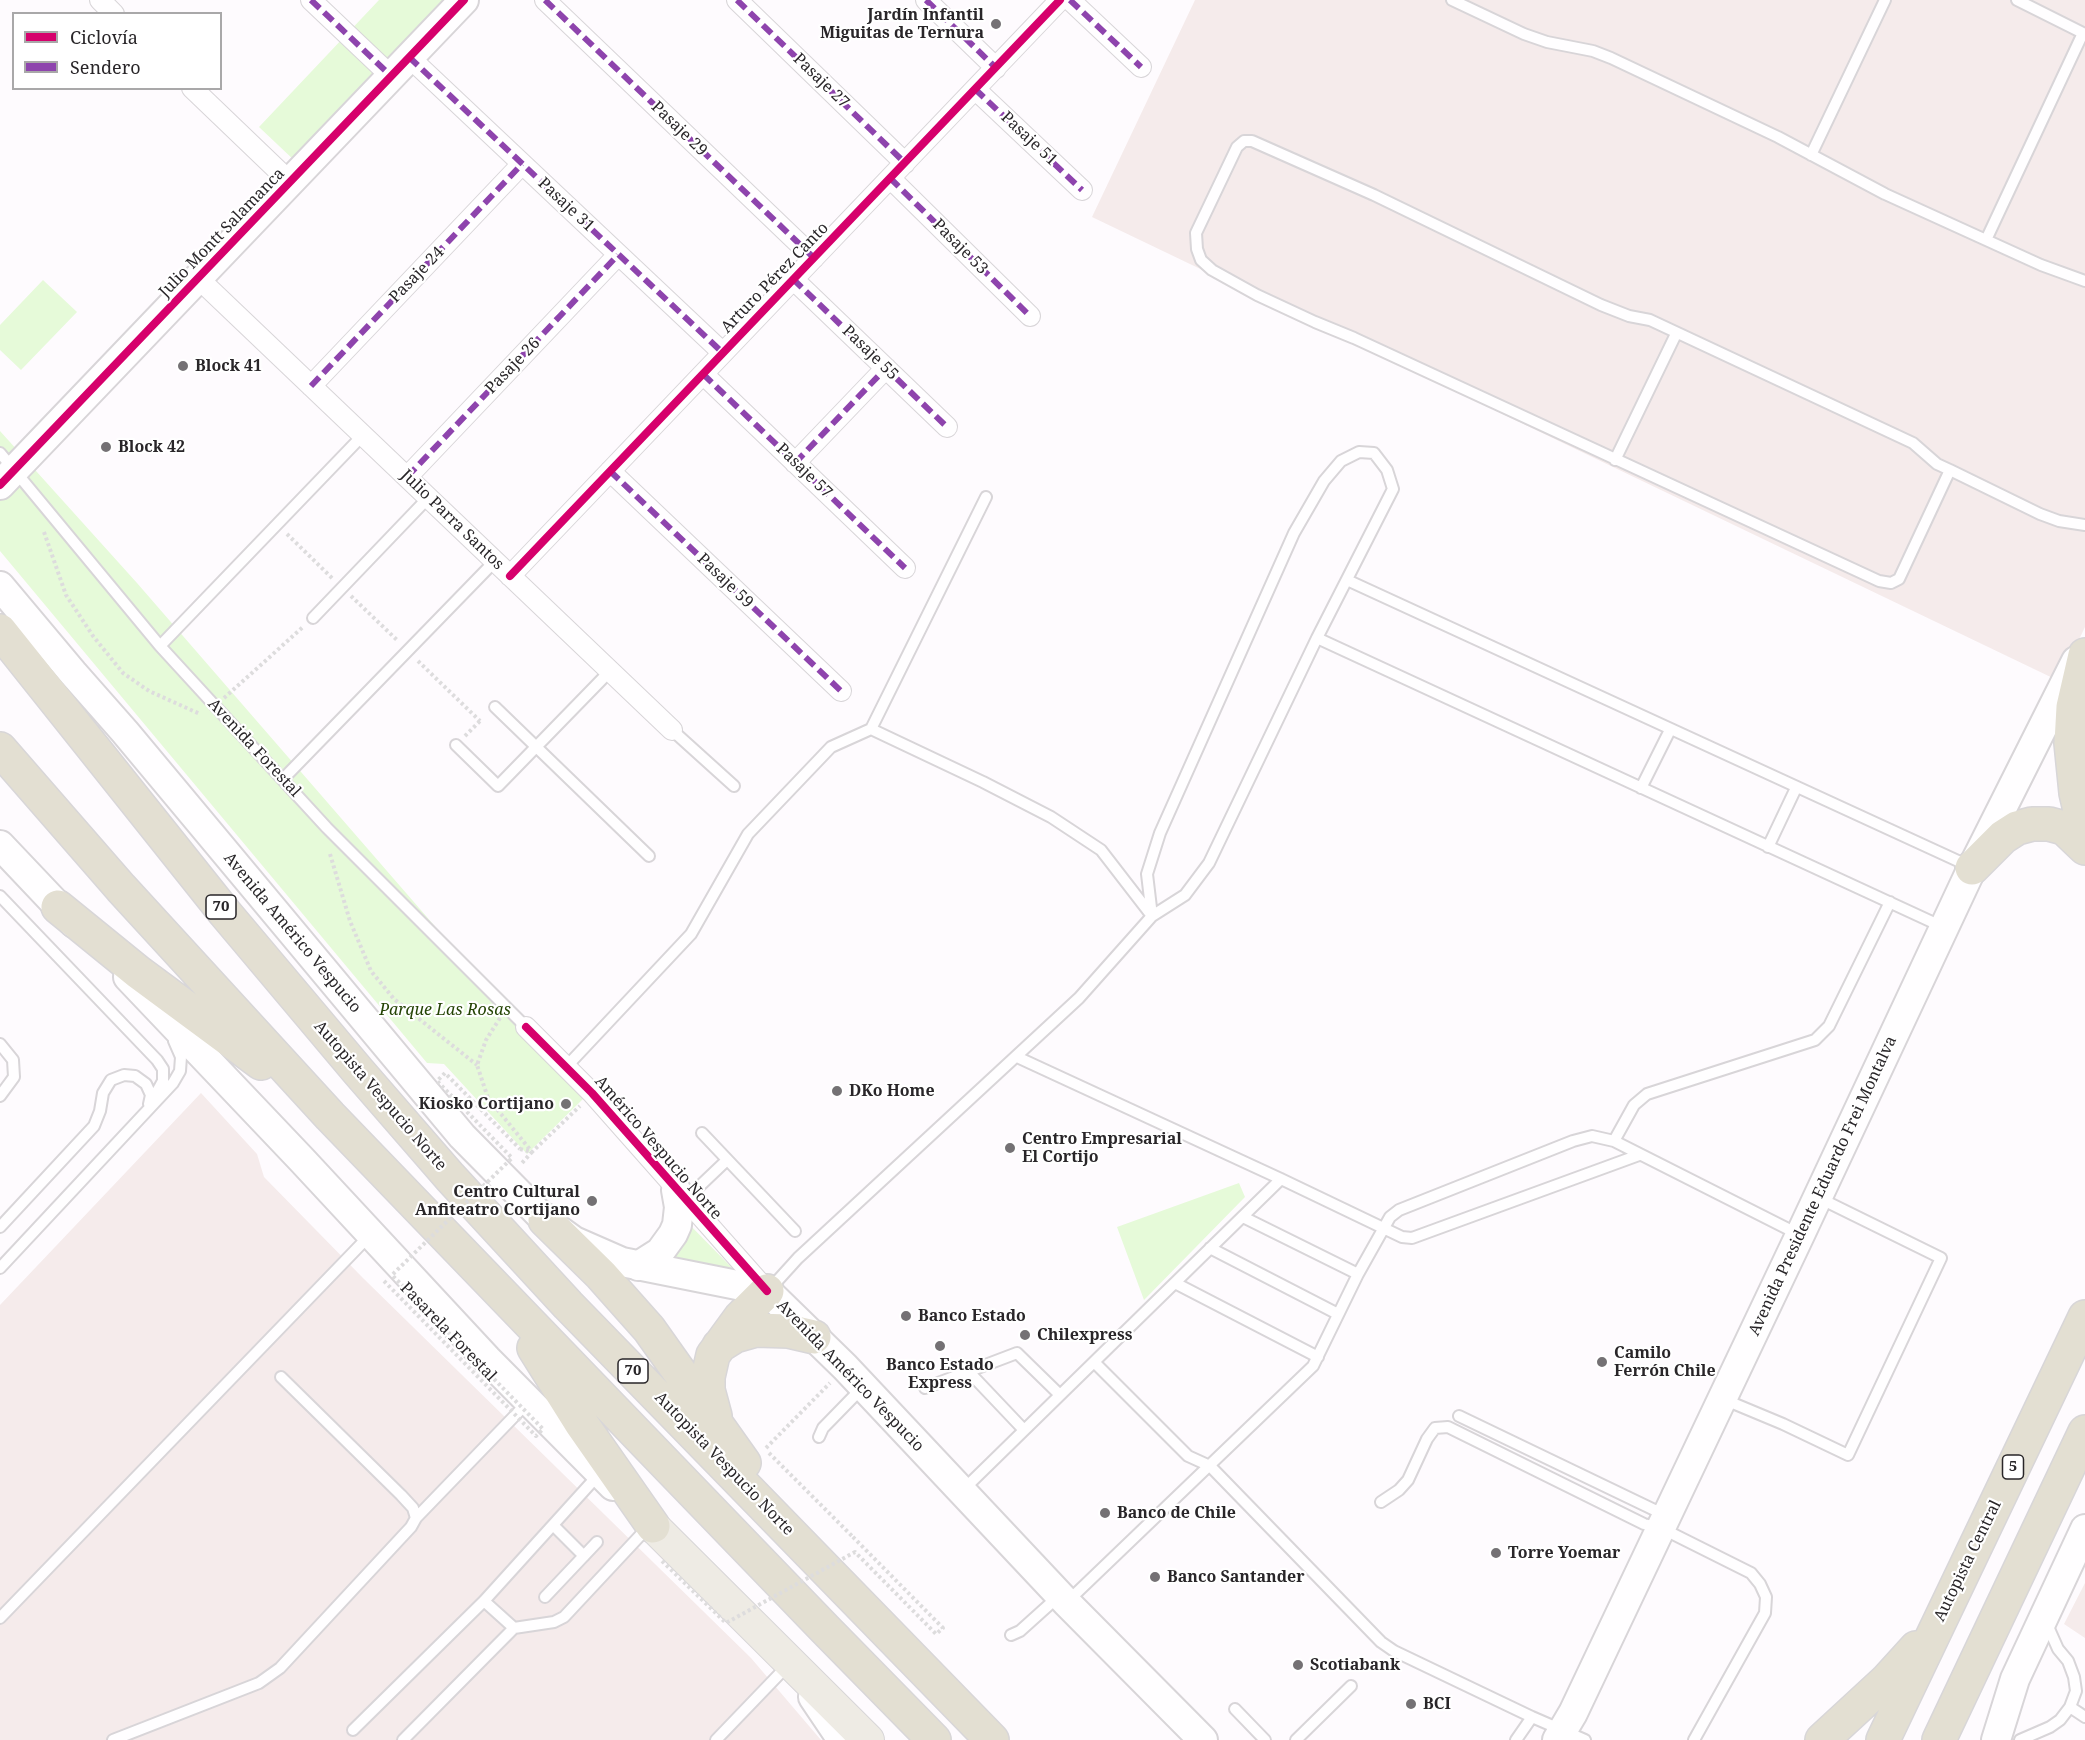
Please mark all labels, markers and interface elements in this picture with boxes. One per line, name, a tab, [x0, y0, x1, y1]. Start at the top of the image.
place label: Jardín Infantil Miguitas de Ternura	[820, 5, 984, 43]
legend	[12, 12, 222, 90]
marker: Jardín Infantil Miguitas de Ternura	[989, 17, 1003, 31]
text: Ciclovía	[70, 25, 138, 49]
street label: Pasaje 27	[789, 50, 853, 112]
text: Sendero	[70, 55, 141, 79]
street label: Pasaje 29	[647, 98, 711, 160]
street label: Pasaje 51	[997, 108, 1061, 170]
street label: Julio Montt Salamanca	[155, 164, 289, 302]
street label: Pasaje 31	[534, 174, 598, 236]
street label: Pasaje 53	[928, 215, 992, 279]
street label: Arturo Pérez Canto	[717, 219, 833, 337]
street label: Pasaje 24	[386, 243, 448, 307]
street label: Pasaje 55	[838, 322, 902, 384]
street label: Pasaje 26	[482, 334, 544, 398]
place label: Block 41	[195, 356, 262, 376]
marker: Block 41	[176, 359, 190, 373]
place label: Block 42	[118, 437, 185, 457]
marker: Block 42	[99, 440, 113, 454]
street label: Pasaje 57	[772, 440, 836, 502]
street label: Julio Parra Santos	[396, 466, 508, 574]
street label: Pasaje 59	[693, 550, 757, 612]
street label: Avenida Forestal	[203, 695, 305, 801]
street label: Avenida Américo Vespucio	[219, 849, 365, 1017]
road number: 70	[206, 895, 236, 919]
park label: Parque Las Rosas	[379, 1000, 511, 1020]
street label: Autopista Vespucio Norte	[310, 1017, 450, 1175]
street label: Avenida Presidente Eduardo Frei Montalva	[1745, 1033, 1901, 1339]
street label: Américo Vespucio Norte	[590, 1072, 726, 1224]
place label: DKo Home	[849, 1081, 935, 1101]
marker: DKo Home	[830, 1084, 844, 1098]
place label: Kiosko Cortijano	[419, 1094, 554, 1114]
marker: Kiosko Cortijano	[559, 1097, 573, 1111]
place label: Centro Empresarial El Cortijo	[1022, 1129, 1182, 1167]
marker: Centro Empresarial El Cortijo	[1003, 1141, 1017, 1155]
place label: Centro Cultural Anfiteatro Cortijano	[415, 1182, 580, 1220]
marker: Centro Cultural Anfiteatro Cortijano	[585, 1194, 599, 1208]
street label: Pasarela Forestal	[396, 1279, 500, 1385]
street label: Avenida Américo Vespucio	[772, 1296, 928, 1456]
place label: Banco Estado	[918, 1306, 1026, 1326]
marker: Banco Estado	[899, 1309, 913, 1323]
place label: Chilexpress	[1037, 1325, 1132, 1345]
marker: Chilexpress	[1018, 1328, 1032, 1342]
marker: Banco Estado Express	[933, 1339, 947, 1353]
place label: Camilo Ferrón Chile	[1614, 1343, 1716, 1381]
place label: Banco Estado Express	[886, 1355, 994, 1393]
marker: Camilo Ferrón Chile	[1595, 1355, 1609, 1369]
road number: 70	[618, 1359, 648, 1383]
street label: Autopista Vespucio Norte	[650, 1388, 798, 1540]
road number: 5	[2002, 1455, 2024, 1479]
street label: Autopista Central	[1930, 1497, 2006, 1625]
place label: Banco de Chile	[1117, 1503, 1236, 1523]
marker: Banco de Chile	[1098, 1506, 1112, 1520]
place label: Torre Yoemar	[1508, 1543, 1620, 1563]
marker: Torre Yoemar	[1489, 1546, 1503, 1560]
place label: Banco Santander	[1167, 1567, 1305, 1587]
marker: Banco Santander	[1148, 1570, 1162, 1584]
place label: Scotiabank	[1310, 1655, 1400, 1675]
marker: Scotiabank	[1291, 1658, 1305, 1672]
place label: BCI	[1423, 1694, 1451, 1714]
marker: BCI	[1404, 1697, 1418, 1711]

